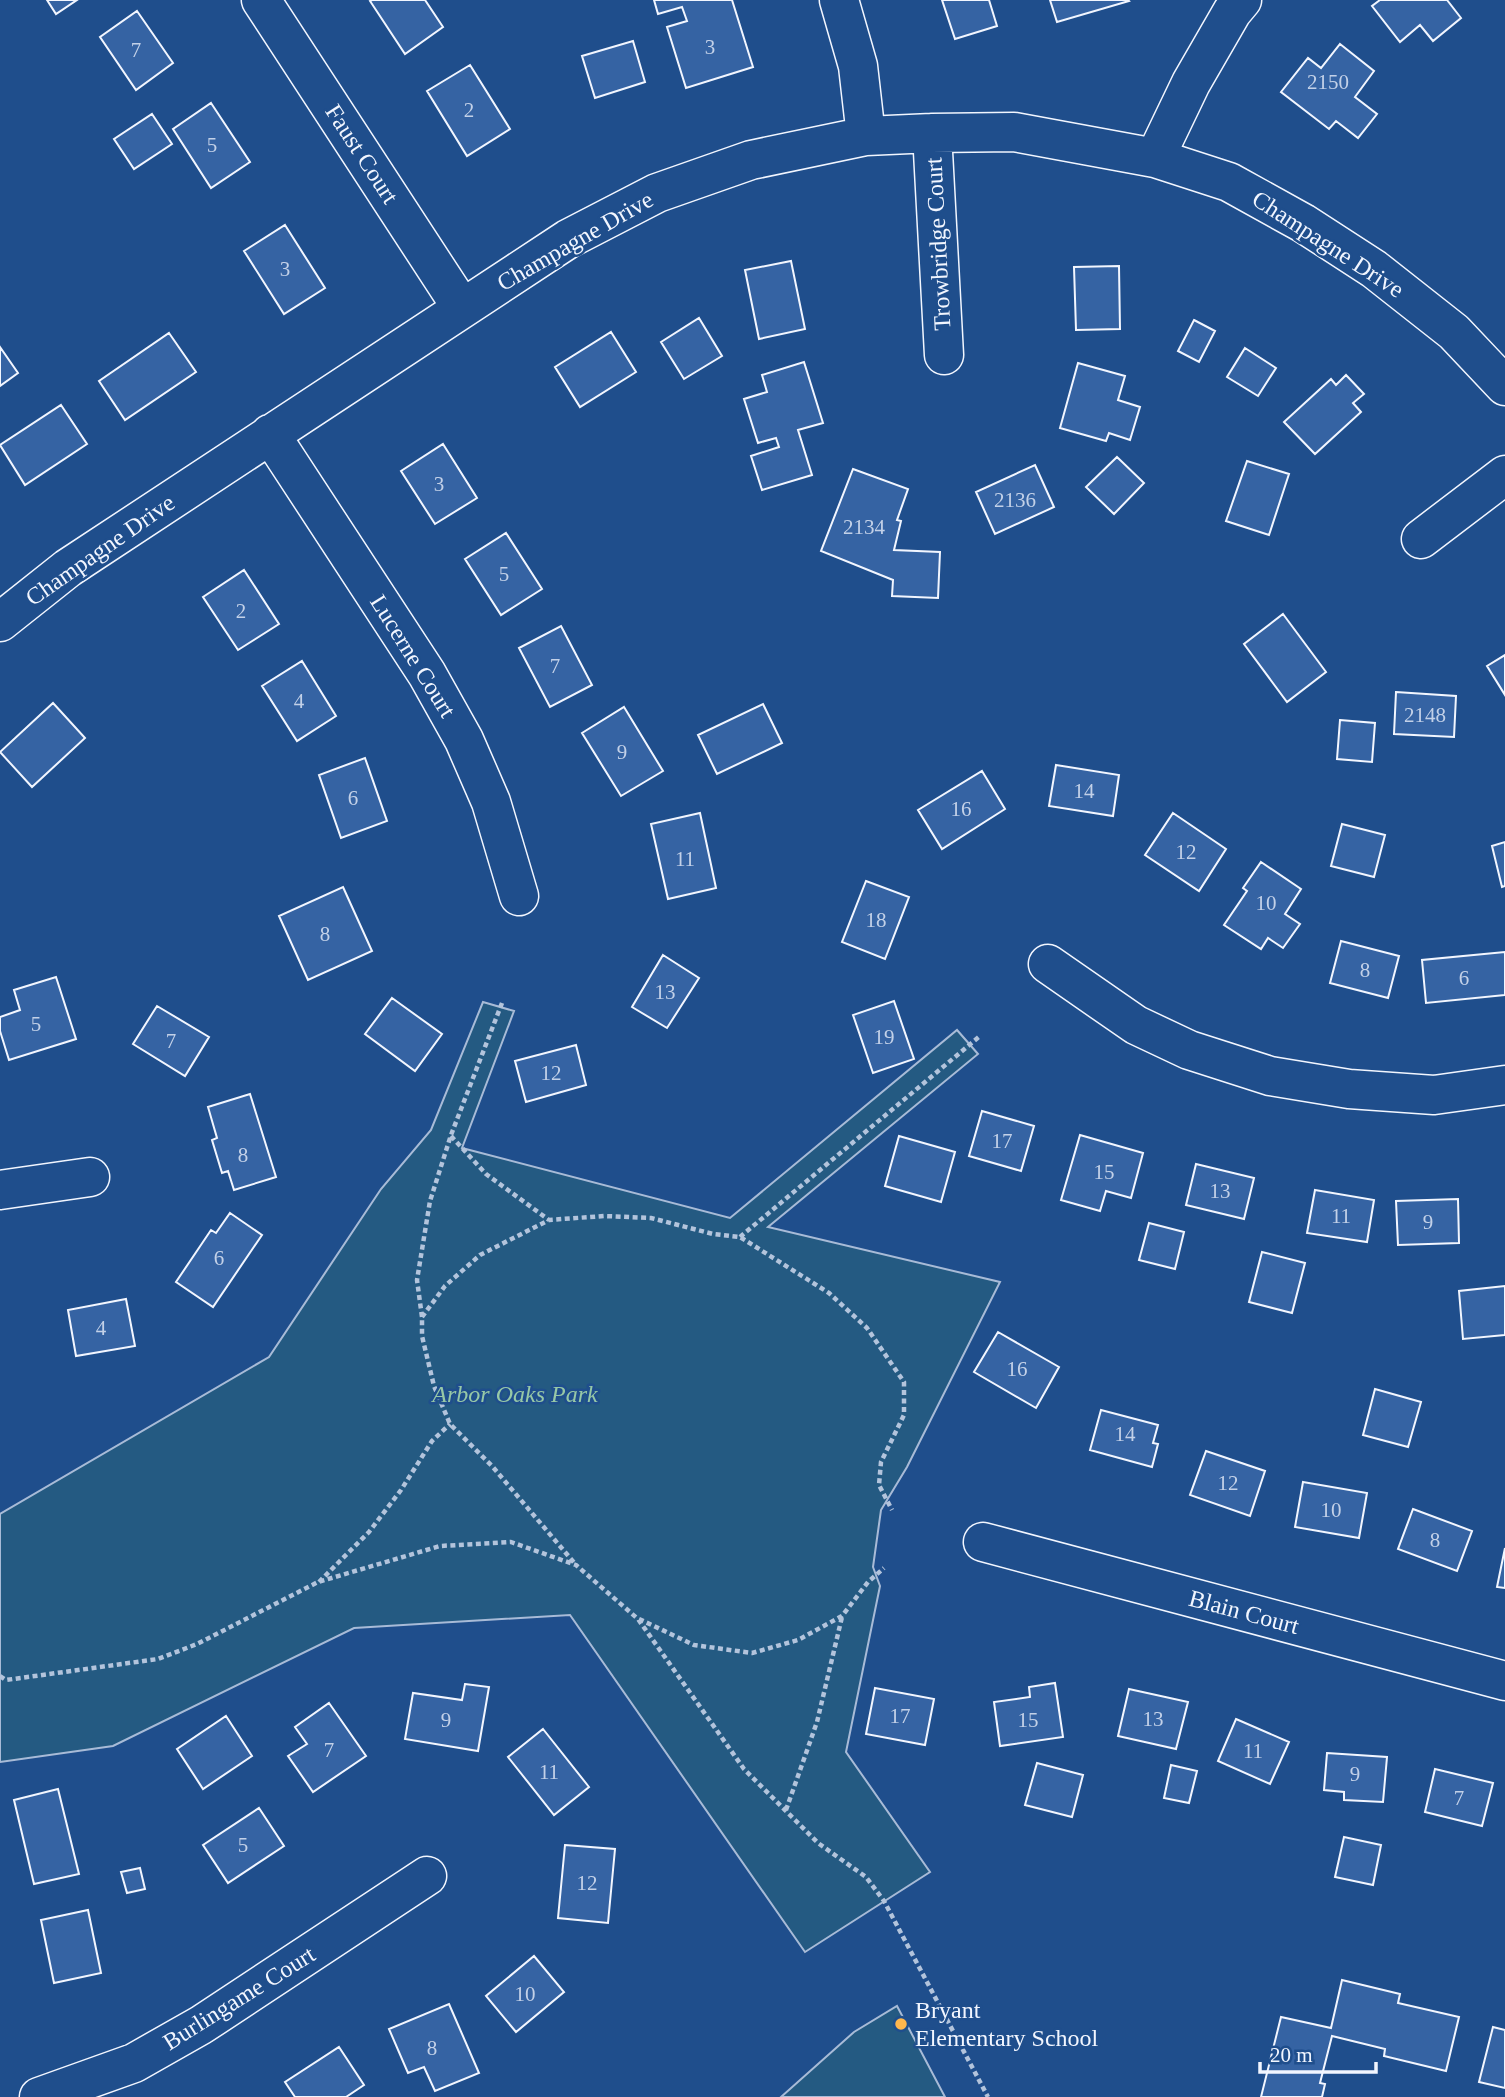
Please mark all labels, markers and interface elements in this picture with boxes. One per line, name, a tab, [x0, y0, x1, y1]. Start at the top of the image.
house number: 3	[705, 35, 715, 59]
house number: 7	[131, 38, 141, 62]
house number: 2150	[1307, 70, 1349, 94]
house number: 2	[464, 98, 474, 122]
street label: Faust Court	[320, 100, 404, 209]
house number: 5	[207, 133, 217, 157]
street label: Trowbridge Court	[920, 157, 956, 331]
street label: Champagne Drive	[1247, 185, 1409, 303]
street label: Champagne Drive	[493, 186, 657, 296]
house number: 3	[280, 257, 290, 281]
house number: 3	[434, 472, 444, 496]
house number: 2136	[994, 488, 1036, 512]
street label: Champagne Drive	[21, 489, 179, 611]
house number: 2134	[843, 515, 886, 539]
house number: 5	[499, 562, 509, 586]
street label: Lucerne Court	[365, 590, 461, 722]
house number: 2	[236, 599, 246, 623]
house number: 7	[550, 654, 560, 678]
house number: 4	[294, 689, 305, 713]
house number: 2148	[1404, 703, 1446, 727]
house number: 9	[617, 740, 627, 764]
house number: 14	[1074, 779, 1095, 803]
house number: 6	[348, 786, 358, 810]
house number: 16	[951, 797, 972, 821]
house number: 12	[1176, 840, 1197, 864]
house number: 11	[675, 847, 695, 871]
house number: 10	[1256, 891, 1277, 915]
house number: 18	[866, 908, 887, 932]
house number: 8	[320, 922, 330, 946]
house number: 8	[1360, 958, 1370, 982]
house number: 6	[1459, 966, 1469, 990]
house number: 13	[655, 980, 676, 1004]
house number: 5	[31, 1012, 41, 1036]
house number: 19	[874, 1025, 895, 1049]
house number: 7	[166, 1029, 176, 1053]
house number: 12	[541, 1061, 562, 1085]
house number: 17	[992, 1129, 1013, 1153]
house number: 8	[238, 1143, 248, 1167]
house number: 15	[1094, 1160, 1115, 1184]
house number: 13	[1210, 1179, 1231, 1203]
house number: 11	[1331, 1204, 1351, 1228]
house number: 9	[1423, 1210, 1433, 1234]
house number: 6	[214, 1246, 224, 1270]
house number: 4	[96, 1316, 107, 1340]
house number: 16	[1007, 1357, 1028, 1381]
park label: Arbor Oaks Park	[430, 1381, 598, 1407]
house number: 14	[1115, 1422, 1136, 1446]
house number: 12	[1218, 1471, 1239, 1495]
house number: 10	[1321, 1498, 1342, 1522]
house number: 8	[1430, 1528, 1440, 1552]
street label: Blain Court	[1186, 1585, 1302, 1639]
house number: 17	[890, 1704, 911, 1728]
house number: 13	[1143, 1707, 1164, 1731]
house number: 9	[441, 1708, 451, 1732]
house number: 15	[1018, 1708, 1039, 1732]
house number: 7	[324, 1738, 334, 1762]
house number: 11	[1243, 1739, 1263, 1763]
house number: 11	[539, 1760, 559, 1784]
house number: 9	[1350, 1762, 1360, 1786]
house number: 7	[1454, 1786, 1464, 1810]
house number: 5	[238, 1833, 248, 1857]
house number: 12	[577, 1871, 598, 1895]
street label: Burlingame Court	[158, 1941, 320, 2055]
house number: 10	[515, 1982, 536, 2006]
place label: Bryant Elementary School	[915, 1997, 1099, 2051]
marker: Bryant Elementary School	[893, 2016, 909, 2032]
scale bar	[1260, 2030, 1376, 2074]
house number: 8	[427, 2036, 437, 2060]
text: 20 m	[1270, 2043, 1313, 2067]

